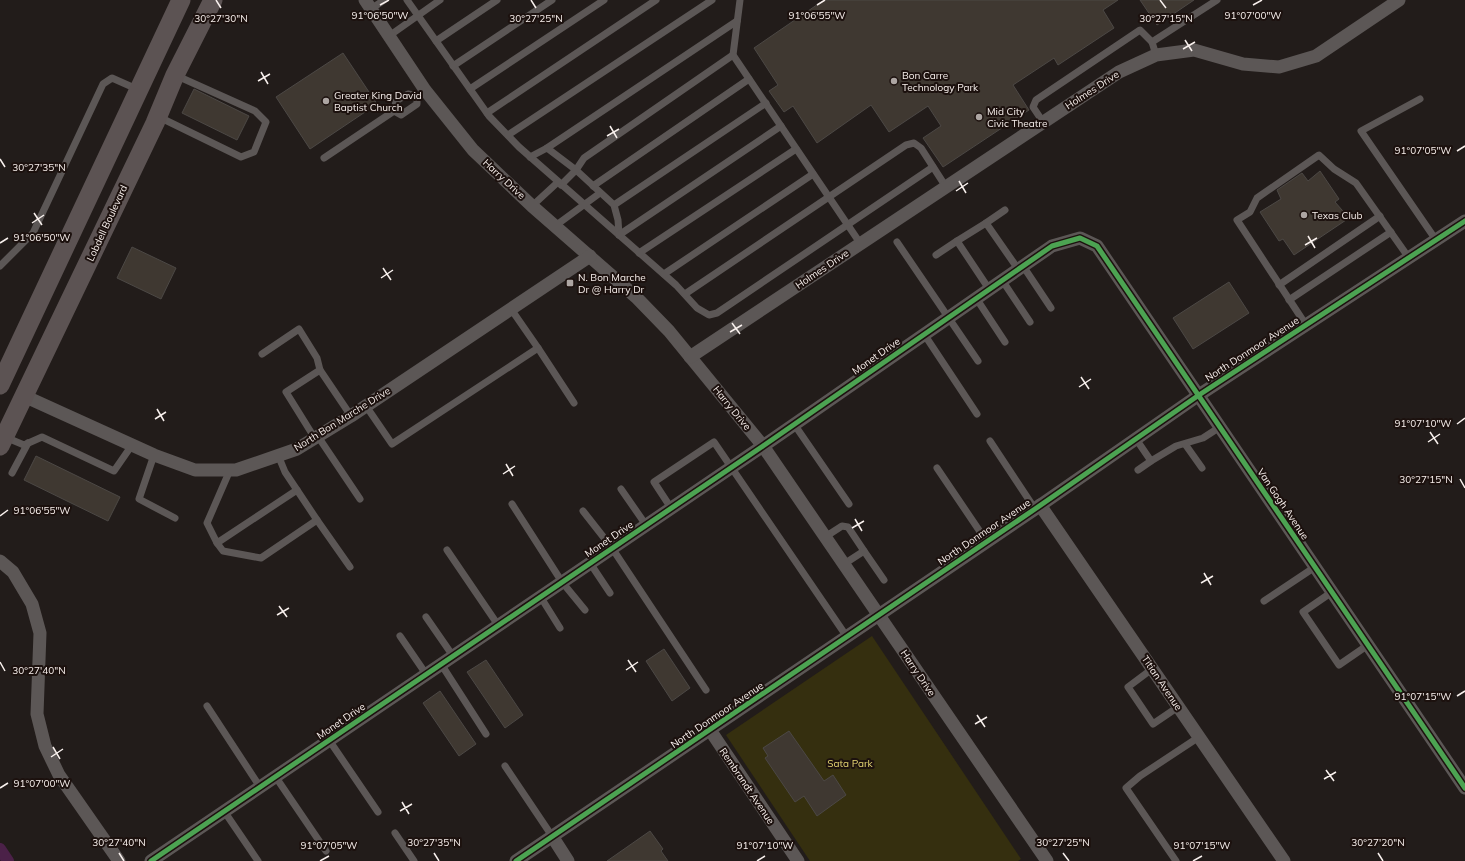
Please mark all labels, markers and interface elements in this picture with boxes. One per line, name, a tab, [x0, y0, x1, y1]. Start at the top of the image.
text: 91°06'50"W	[352, 9, 408, 22]
text: 91°06'55"W	[789, 9, 845, 22]
text: 91°07'00"W	[1225, 9, 1281, 22]
text: 30°27'30"N	[194, 12, 248, 25]
text: 30°27'25"N	[509, 12, 563, 25]
text: 30°27'15"N	[1139, 12, 1193, 25]
street label: Holmes Drive	[1063, 68, 1121, 112]
place label: Bon Carre Technology Park	[902, 69, 979, 94]
marker: Bon Carre Technology Park	[889, 76, 899, 86]
place label: Greater King David Baptist Church	[334, 89, 422, 114]
marker: Greater King David Baptist Church	[321, 96, 331, 106]
place label: Mid City Civic Theatre	[987, 105, 1047, 130]
marker: Mid City Civic Theatre	[974, 112, 984, 122]
text: 91°07'05"W	[1395, 144, 1451, 157]
street label: Harry Drive	[480, 156, 528, 202]
text: 30°27'35"N	[12, 161, 66, 174]
street label: Lobdell Boulevard	[84, 183, 130, 263]
place label: Texas Club	[1312, 209, 1363, 222]
marker: Texas Club	[1299, 210, 1309, 220]
text: 91°06'50"W	[14, 231, 70, 244]
street label: Holmes Drive	[793, 246, 851, 292]
place label: N. Bon Marche Dr @ Harry Dr	[578, 271, 646, 296]
marker: N. Bon Marche Dr @ Harry Dr	[565, 278, 575, 288]
street label: North Donmoor Avenue	[1203, 314, 1301, 384]
street label: Monet Drive	[849, 335, 903, 377]
street label: Harry Drive	[710, 383, 754, 433]
street label: North Bon Marche Drive	[291, 384, 393, 454]
text: 91°07'10"W	[1395, 417, 1451, 430]
street label: Van Gogh Avenue	[1254, 466, 1312, 542]
text: 30°27'15"N	[1399, 473, 1453, 486]
street label: North Donmoor Avenue	[935, 496, 1033, 568]
text: 91°06'55"W	[14, 504, 70, 517]
street label: Monet Drive	[582, 518, 636, 560]
street label: Harry Drive	[898, 647, 938, 699]
street label: Titian Avenue	[1139, 653, 1185, 713]
text: 30°27'40"N	[12, 664, 66, 677]
street label: North Donmoor Avenue	[668, 679, 766, 751]
text: 91°07'15"W	[1395, 690, 1451, 703]
street label: Monet Drive	[314, 700, 368, 742]
street label: Rembrandt Avenue	[717, 745, 777, 827]
park label: Sata Park	[827, 757, 874, 770]
text: 91°07'00"W	[14, 777, 70, 790]
text: 30°27'40"N	[92, 836, 146, 849]
text: 30°27'35"N	[407, 836, 461, 849]
text: 30°27'25"N	[1036, 836, 1090, 849]
text: 30°27'20"N	[1351, 836, 1405, 849]
text: 91°07'05"W	[301, 839, 357, 852]
text: 91°07'10"W	[737, 839, 793, 852]
text: 91°07'15"W	[1174, 839, 1230, 852]

